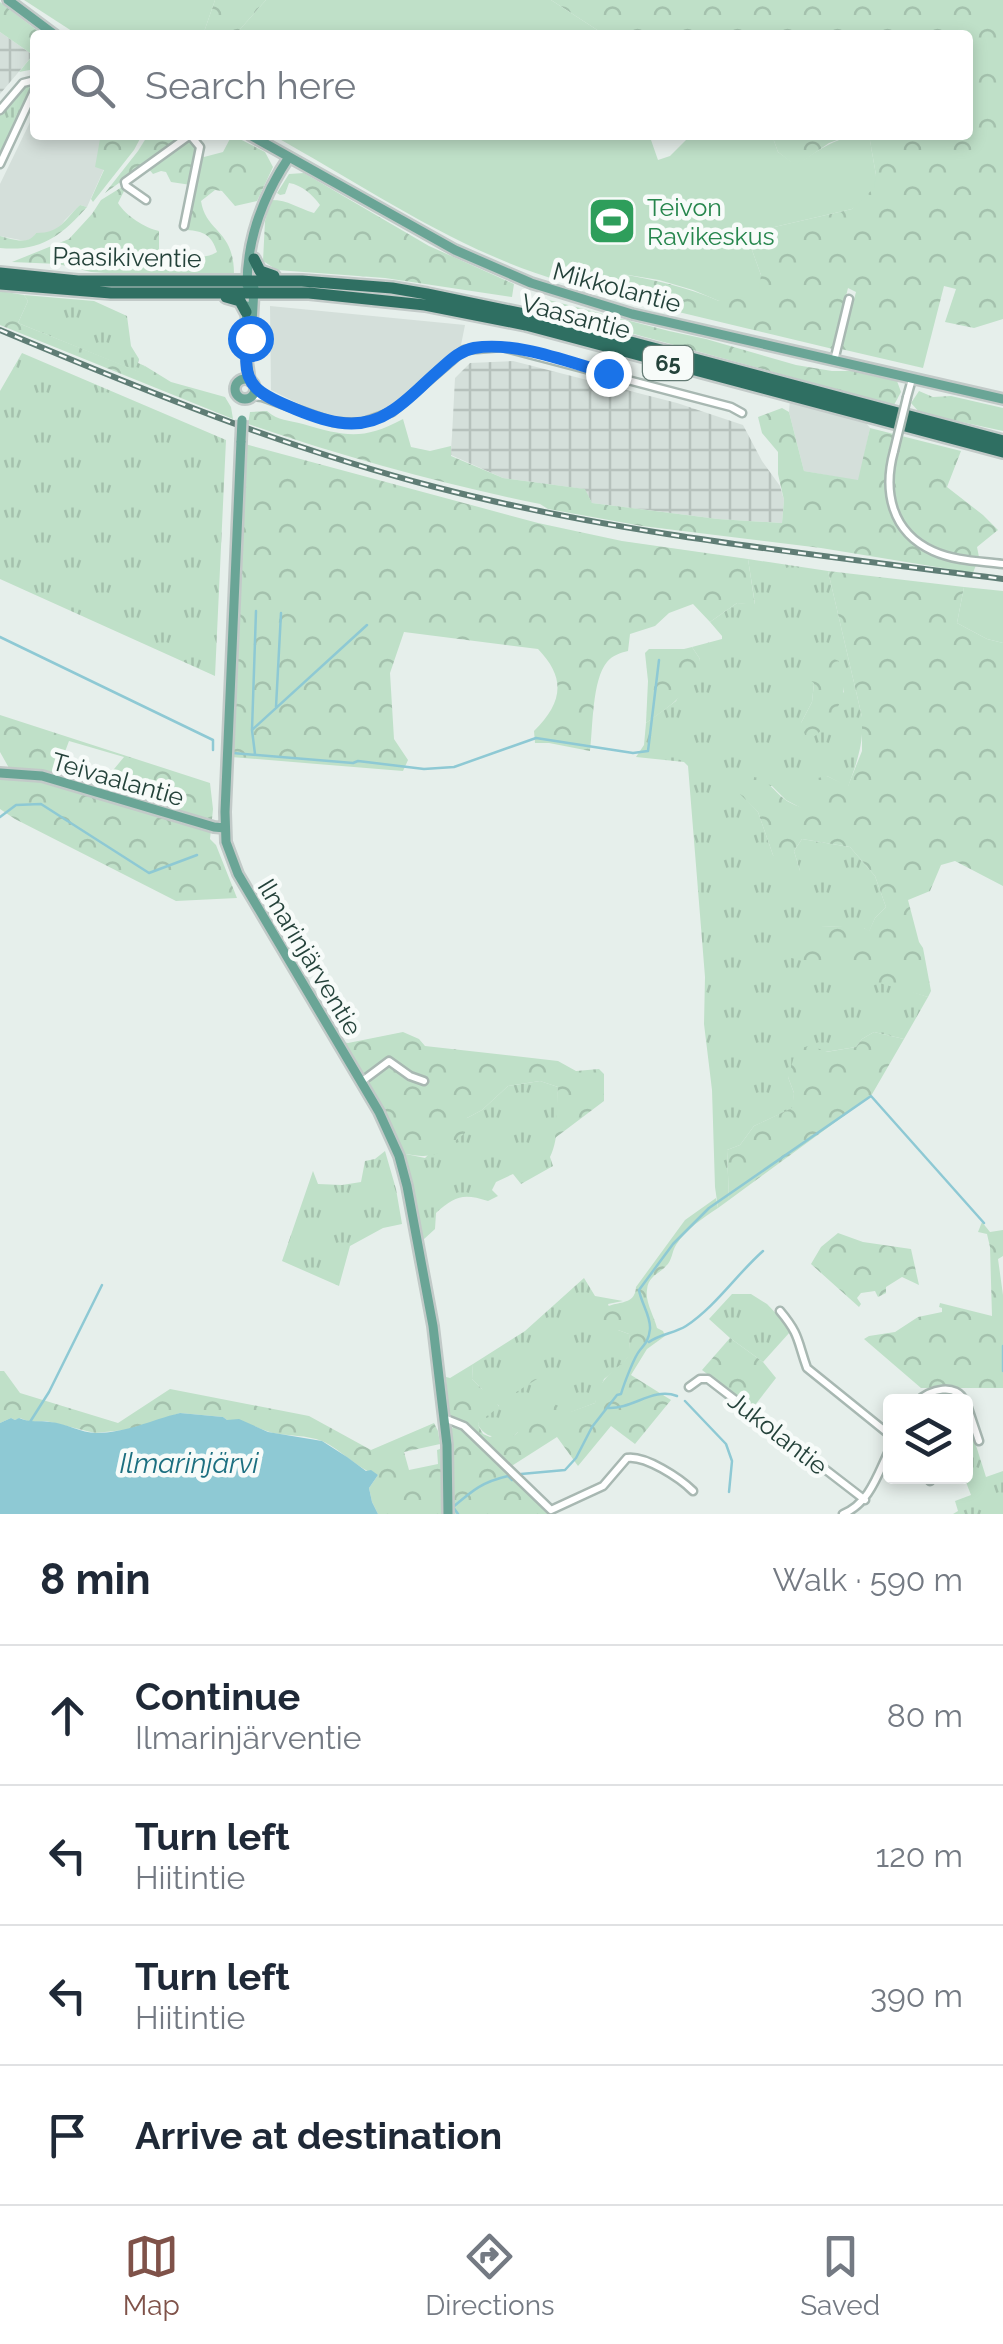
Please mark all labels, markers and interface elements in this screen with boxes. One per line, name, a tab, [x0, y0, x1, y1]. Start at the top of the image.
search box	[30, 30, 973, 140]
icon: search	[65, 58, 120, 113]
text: Search here	[145, 63, 356, 108]
place label: Teivon Ravikeskus	[647, 192, 775, 251]
sports icon: Teivon Ravikeskus	[586, 195, 638, 247]
street label: Paasikiventie	[52, 241, 202, 273]
street label: Mikkolantie	[550, 255, 684, 319]
street label: Vaasantie	[518, 287, 634, 345]
route start	[228, 316, 274, 362]
road number: 65	[643, 346, 693, 380]
route end	[586, 351, 632, 397]
street label: Teivaalantie	[48, 746, 188, 812]
street label: Ilmarinjärventie	[252, 873, 368, 1041]
street label: Jukolantie	[722, 1385, 834, 1481]
map controls	[883, 1394, 973, 1484]
button: layers	[883, 1394, 973, 1484]
water label: Ilmarinjärvi	[119, 1447, 260, 1480]
text: 8 min	[40, 1555, 151, 1604]
text: Walk · 590 m	[772, 1561, 963, 1598]
text: Continue	[135, 1674, 300, 1719]
icon: ahead	[40, 1688, 95, 1743]
text: 80 m	[887, 1697, 963, 1734]
text: Ilmarinjärventie	[135, 1719, 361, 1756]
text: Turn left	[135, 1814, 290, 1859]
icon: left	[40, 1828, 95, 1883]
text: 120 m	[875, 1837, 963, 1874]
text: Hiitintie	[135, 1859, 245, 1896]
text: Turn left	[135, 1954, 290, 1999]
icon: left	[40, 1968, 95, 2023]
text: 390 m	[870, 1977, 963, 2014]
text: Hiitintie	[135, 1999, 245, 2036]
icon: arrive	[40, 2108, 95, 2163]
text: Arrive at destination	[135, 2113, 502, 2158]
tab: Map	[123, 2229, 180, 2322]
tab: Directions	[425, 2229, 555, 2322]
tab: Saved	[800, 2229, 880, 2322]

